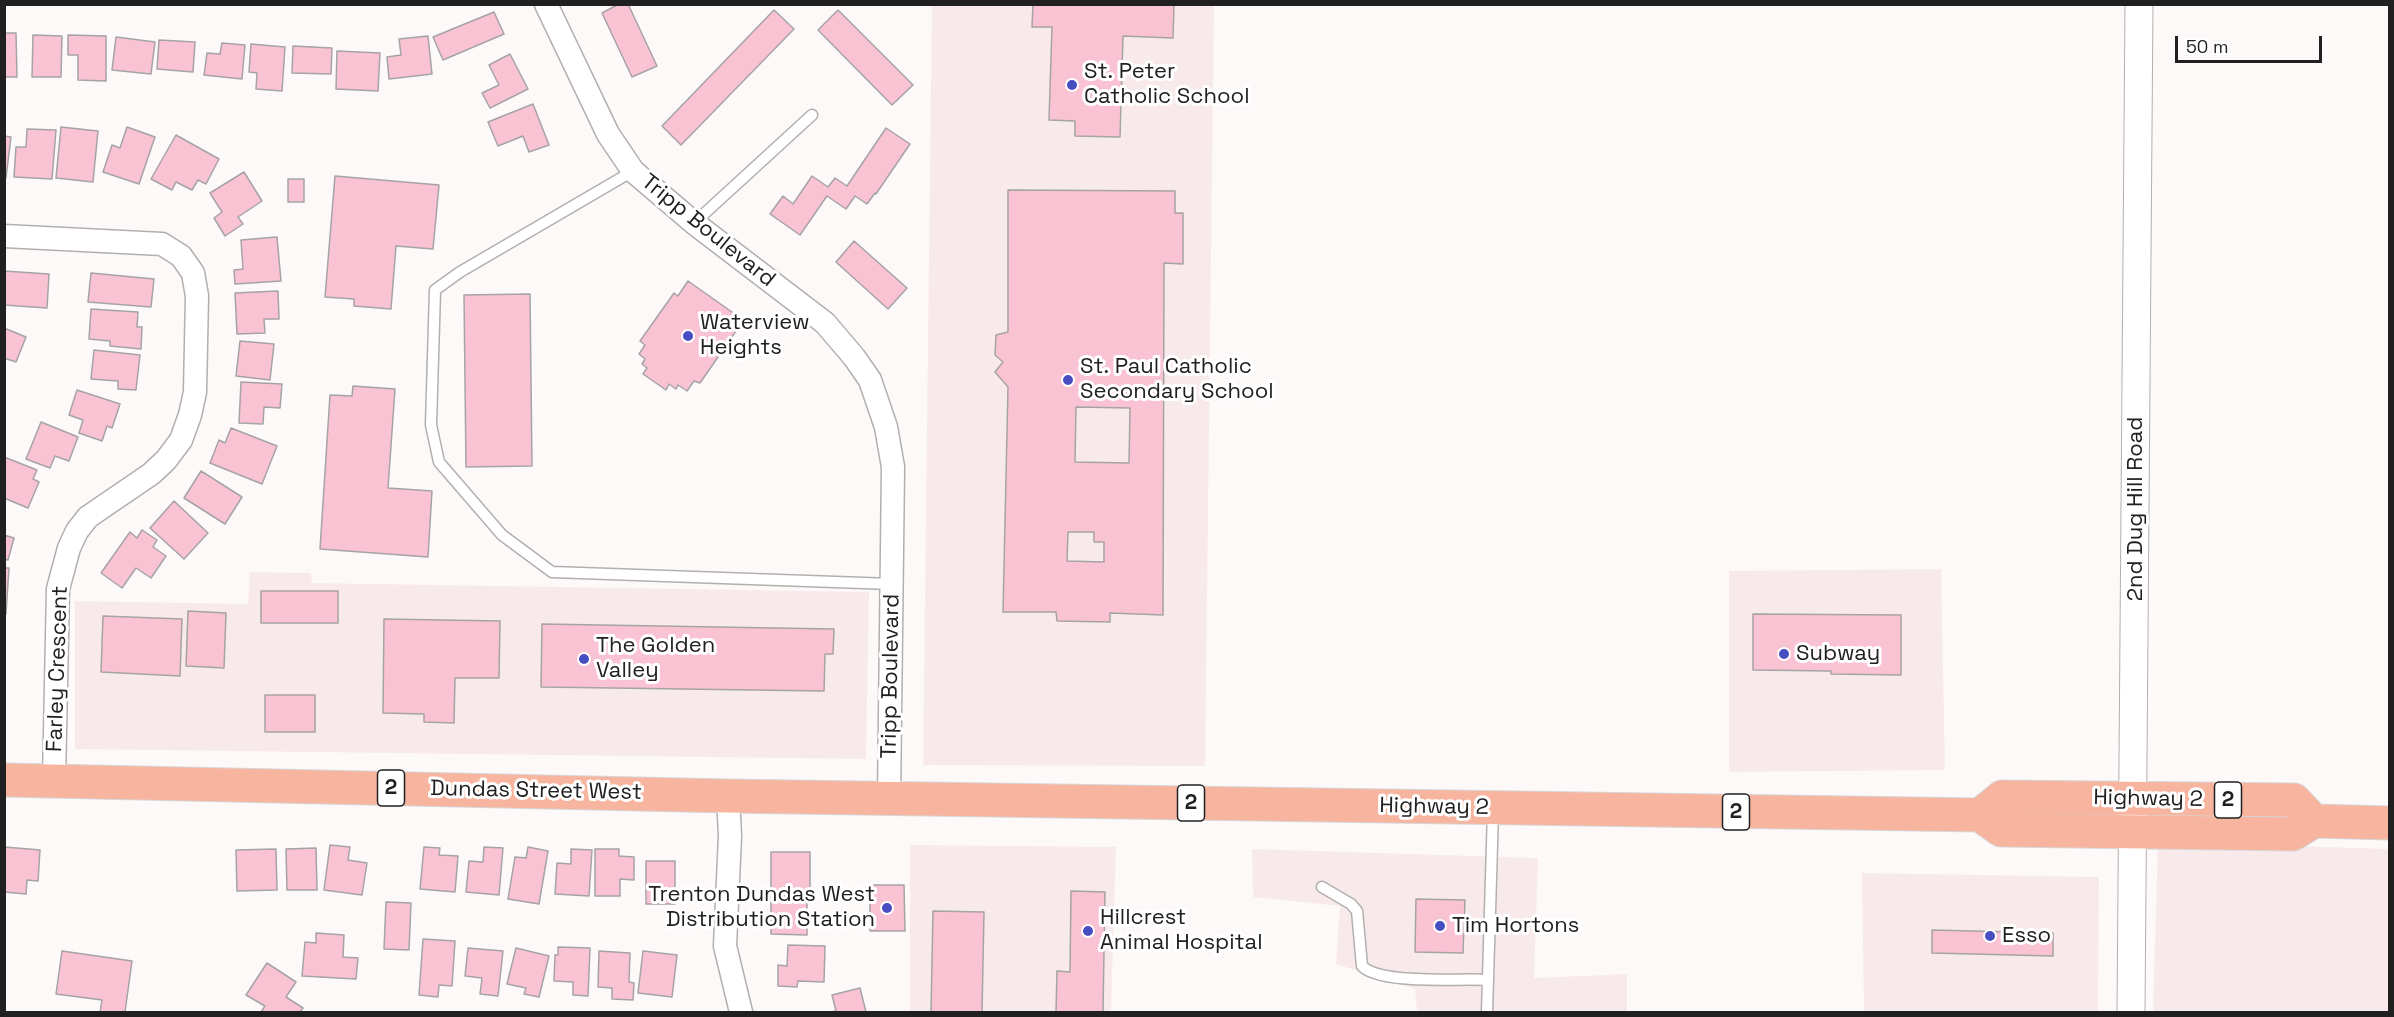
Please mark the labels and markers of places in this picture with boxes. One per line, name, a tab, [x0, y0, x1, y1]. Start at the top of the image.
place label: St. Peter Catholic School	[1084, 59, 1250, 110]
marker: St. Peter Catholic School	[1065, 78, 1079, 92]
place label: Waterview Heights	[700, 310, 810, 362]
marker: Waterview Heights	[681, 329, 695, 343]
place label: St. Paul Catholic Secondary School	[1080, 354, 1274, 406]
marker: St. Paul Catholic Secondary School	[1061, 373, 1075, 387]
place label: The Golden Valley	[596, 633, 715, 684]
place label: Subway	[1796, 641, 1880, 667]
marker: Subway	[1777, 647, 1791, 661]
marker: The Golden Valley	[577, 652, 591, 666]
place label: Trenton Dundas West Distribution Station	[648, 882, 875, 933]
marker: Trenton Dundas West Distribution Station	[880, 901, 894, 915]
place label: Hillcrest Animal Hospital	[1100, 905, 1263, 956]
place label: Tim Hortons	[1452, 913, 1579, 939]
marker: Tim Hortons	[1433, 919, 1447, 933]
place label: Esso	[2002, 923, 2051, 949]
marker: Hillcrest Animal Hospital	[1081, 924, 1095, 938]
marker: Esso	[1983, 929, 1997, 943]

